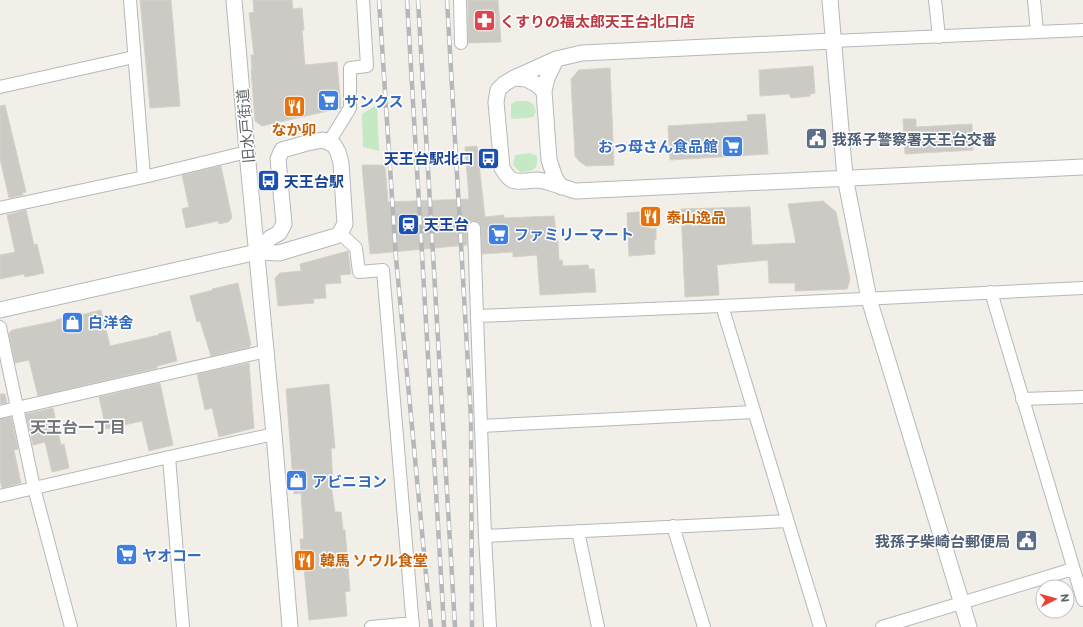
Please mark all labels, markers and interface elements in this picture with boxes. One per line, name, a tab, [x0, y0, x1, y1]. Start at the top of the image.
pharmacy icon: くすりの福太郎天王台北口店	[471, 8, 497, 34]
place label: くすりの福太郎天王台北口店	[500, 12, 695, 30]
street label: 旧水戸街道	[233, 88, 257, 164]
supermarket icon: サンクス	[316, 88, 342, 114]
place label: サンクス	[344, 92, 404, 110]
restaurant icon: なか卯	[281, 93, 307, 119]
place label: なか卯	[271, 120, 317, 138]
public building icon: 我孫子警察署天王台交番	[803, 126, 829, 152]
place label: 我孫子警察署天王台交番	[832, 130, 997, 148]
supermarket icon: おっ母さん食品館	[720, 133, 746, 159]
place label: おっ母さん食品館	[598, 137, 718, 155]
bus stop icon: 天王台駅北口	[476, 145, 502, 171]
place label: 天王台駅北口	[384, 149, 474, 167]
bus stop icon: 天王台駅	[255, 168, 281, 194]
place label: 天王台駅	[284, 172, 344, 190]
restaurant icon: 泰山逸品	[638, 204, 664, 230]
place label: 泰山逸品	[666, 208, 726, 226]
station icon: 天王台	[396, 211, 422, 237]
place label: 天王台	[424, 215, 469, 233]
supermarket icon: ファミリーマート	[485, 221, 511, 247]
place label: ファミリーマート	[514, 225, 634, 243]
shop icon: 白洋舍	[60, 309, 86, 335]
place label: 白洋舍	[88, 313, 134, 331]
district label: 天王台一丁目	[30, 417, 126, 436]
shop icon: アビニヨン	[283, 468, 309, 494]
place label: アビニヨン	[312, 472, 387, 490]
public building icon: 我孫子柴崎台郵便局	[1013, 528, 1039, 554]
place label: 我孫子柴崎台郵便局	[875, 532, 1010, 550]
supermarket icon: ヤオコー	[113, 542, 139, 568]
place label: ヤオコー	[142, 546, 202, 564]
restaurant icon: 韓馬 ソウル食堂	[292, 547, 318, 573]
place label: 韓馬 ソウル食堂	[320, 551, 428, 569]
north arrow	[1035, 579, 1075, 619]
text: N	[1059, 593, 1072, 603]

